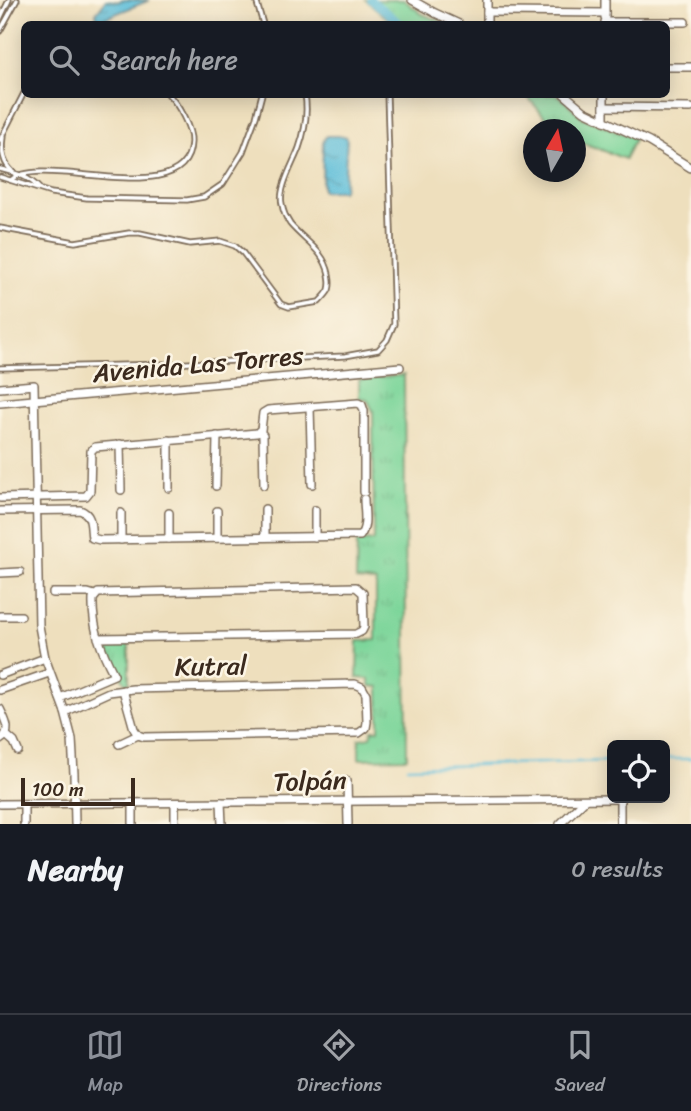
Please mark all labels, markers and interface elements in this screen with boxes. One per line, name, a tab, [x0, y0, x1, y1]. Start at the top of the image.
search box	[21, 21, 670, 98]
text: Search here	[101, 37, 238, 83]
icon: search	[45, 41, 83, 79]
north arrow	[523, 119, 586, 182]
street label: Avenida Las Torres	[90, 332, 306, 396]
street label: Kutral	[174, 642, 248, 690]
map controls	[607, 740, 670, 803]
button: locate	[607, 740, 670, 803]
street label: Tolpán	[273, 757, 347, 805]
text: 100 m	[32, 773, 84, 806]
scale bar	[21, 775, 135, 807]
text: Nearby	[28, 843, 123, 897]
text: 0 results	[571, 849, 663, 890]
tab: Map	[86, 1026, 124, 1101]
tab: Directions	[297, 1026, 382, 1101]
tab: Saved	[555, 1026, 605, 1101]

